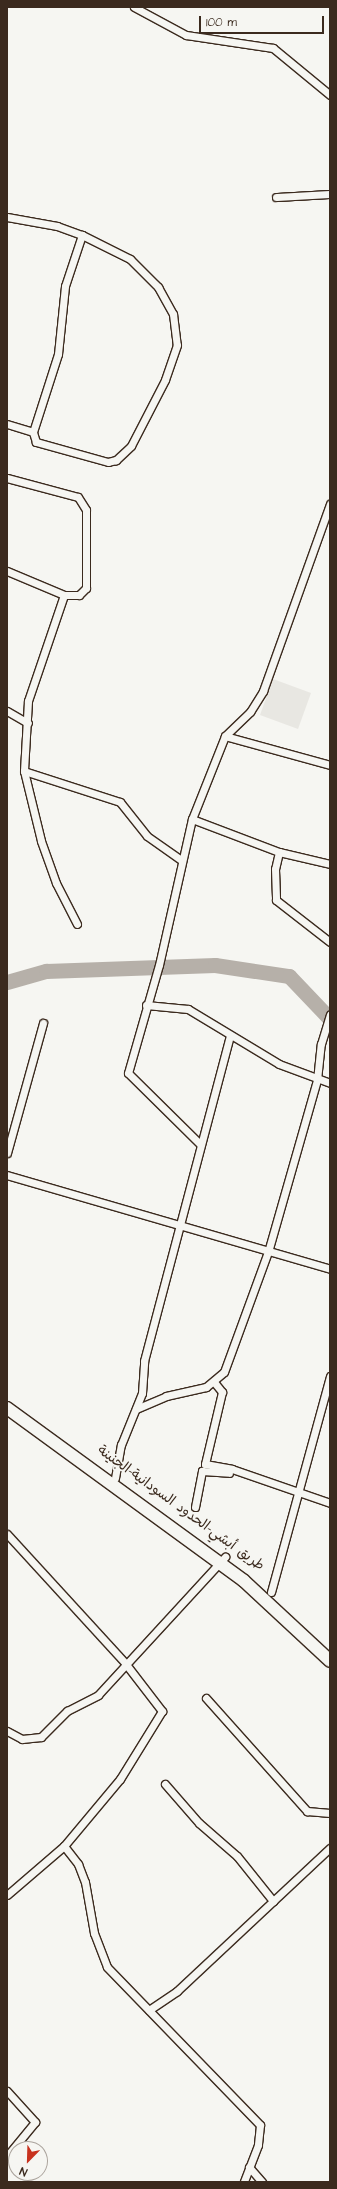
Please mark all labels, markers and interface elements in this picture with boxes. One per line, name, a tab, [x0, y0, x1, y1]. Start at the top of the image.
scale bar	[201, 8, 326, 34]
text: 100 m	[206, 14, 237, 31]
street label: طريق أبشي-الحدود السودانية-الجنينة	[94, 1442, 268, 1574]
north arrow	[8, 2141, 48, 2181]
text: N	[17, 2163, 30, 2180]

